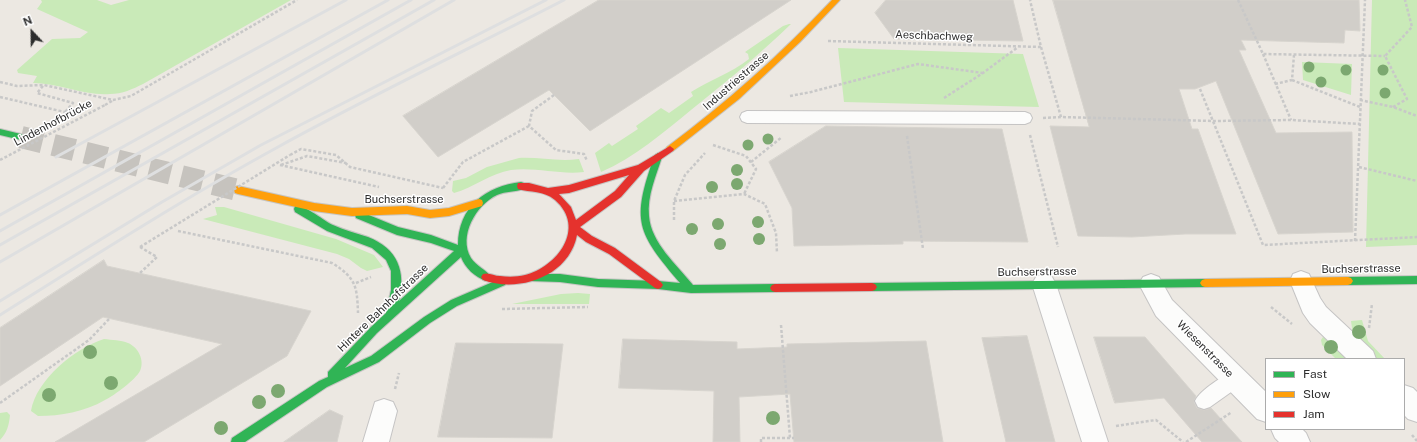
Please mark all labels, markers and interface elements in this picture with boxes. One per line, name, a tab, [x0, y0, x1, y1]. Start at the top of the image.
north arrow	[12, 12, 52, 52]
text: N	[21, 14, 34, 28]
street label: Aeschbachweg	[895, 28, 973, 44]
street label: Industriestrasse	[701, 49, 771, 113]
street label: Lindenhofbrücke	[12, 97, 94, 149]
street label: Buchserstrasse	[364, 193, 444, 207]
street label: Hintere Bahnhofstrasse	[335, 261, 431, 355]
street label: Buchserstrasse	[1321, 262, 1401, 276]
street label: Buchserstrasse	[997, 265, 1077, 279]
street label: Wiesenstrasse	[1174, 318, 1236, 380]
legend	[1265, 358, 1405, 430]
text: Fast	[1303, 367, 1327, 381]
text: Slow	[1303, 387, 1330, 401]
text: Jam	[1303, 407, 1325, 421]

